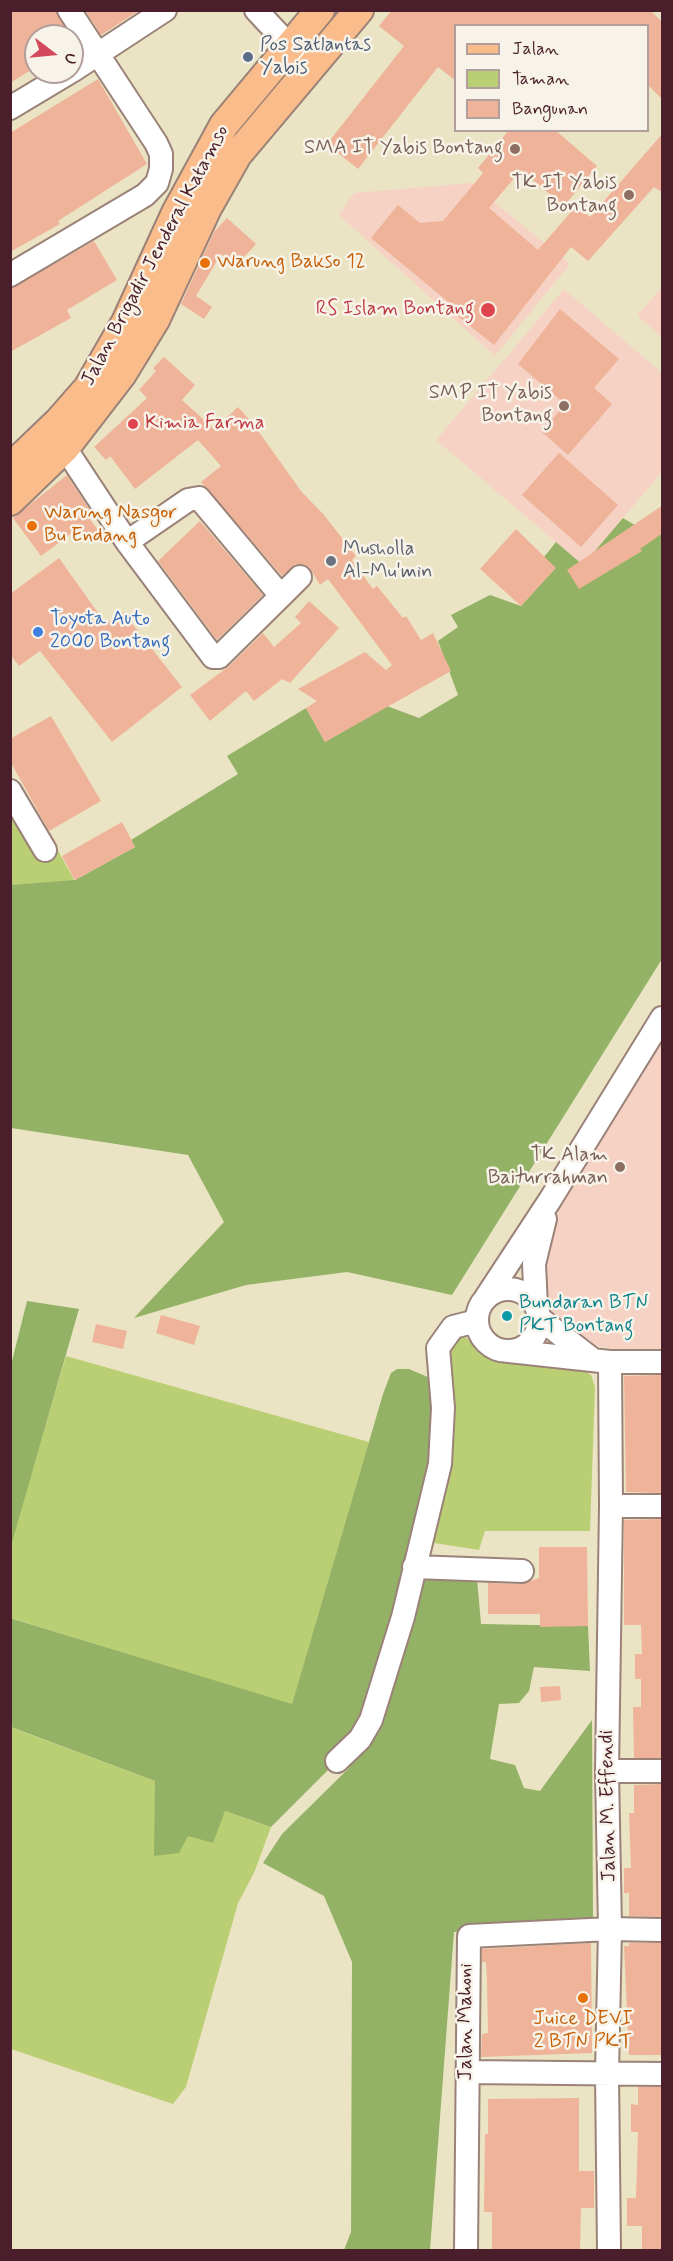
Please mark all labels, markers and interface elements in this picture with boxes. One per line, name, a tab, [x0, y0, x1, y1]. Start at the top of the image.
north arrow	[24, 24, 84, 84]
legend	[454, 24, 649, 132]
place label: Pos Satlantas Yabis	[260, 34, 371, 81]
text: Jalan	[512, 37, 559, 61]
marker: Pos Satlantas Yabis	[241, 50, 255, 64]
text: U	[58, 51, 81, 66]
text: Taman	[512, 67, 569, 91]
text: Bangunan	[512, 97, 588, 121]
street label: Jalan Brigadir Jenderal Katamso	[77, 122, 235, 390]
place label: SMA IT Yabis Bontang	[304, 137, 503, 161]
marker: SMA IT Yabis Bontang	[508, 142, 522, 156]
place label: TK IT Yabis Bontang	[511, 172, 617, 219]
marker: TK IT Yabis Bontang	[622, 188, 636, 202]
place label: Warung Bakso 12	[217, 251, 366, 275]
marker: Warung Bakso 12	[198, 256, 212, 270]
place label: RS Islam Bontang	[316, 298, 474, 322]
marker: RS Islam Bontang	[479, 301, 497, 319]
place label: SMP IT Yabis Bontang	[429, 382, 552, 429]
marker: SMP IT Yabis Bontang	[557, 399, 571, 413]
place label: Kimia Farma	[145, 412, 265, 436]
marker: Kimia Farma	[126, 417, 140, 431]
place label: Warung Nasgor Bu Endang	[44, 502, 177, 549]
marker: Warung Nasgor Bu Endang	[25, 519, 39, 533]
place label: Musholla Al-Mu'min	[343, 538, 432, 585]
marker: Musholla Al-Mu'min	[324, 554, 338, 568]
place label: Toyota Auto 2000 Bontang	[50, 608, 170, 655]
marker: Toyota Auto 2000 Bontang	[31, 625, 45, 639]
place label: TK Alam Baiturrahman	[488, 1144, 608, 1191]
marker: TK Alam Baiturrahman	[613, 1160, 627, 1174]
place label: Bundaran BTN PKT Bontang	[519, 1292, 648, 1339]
marker: Bundaran BTN PKT Bontang	[500, 1309, 514, 1323]
street label: Jalan M. Effendi	[596, 1730, 622, 1882]
street label: Jalan Mahoni	[455, 1963, 479, 2081]
marker: Juice DEVI 2 BTN PKT	[576, 1991, 590, 2005]
place label: Juice DEVI 2 BTN PKT	[533, 2008, 633, 2055]

